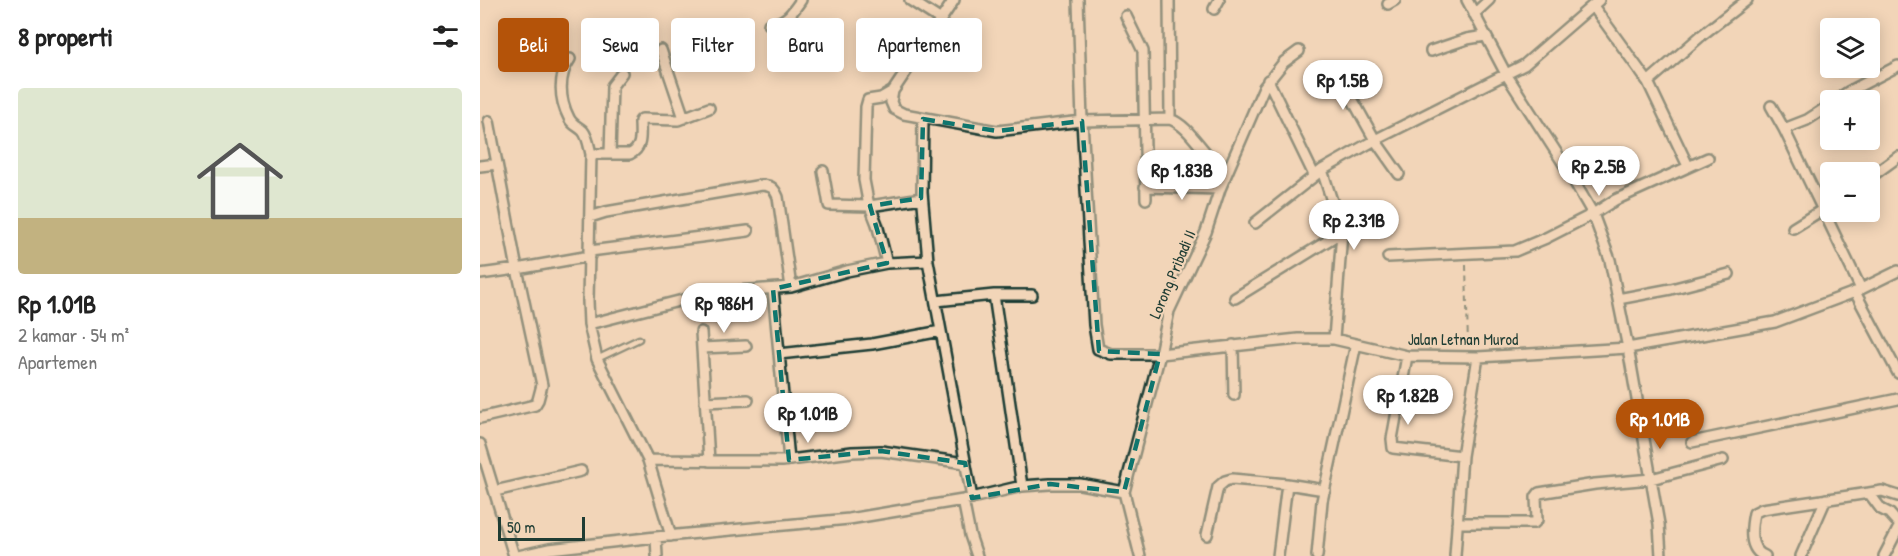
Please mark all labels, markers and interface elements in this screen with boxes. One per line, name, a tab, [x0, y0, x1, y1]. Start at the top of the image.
chip: Beli	[498, 18, 569, 72]
chip: Sewa	[581, 18, 659, 72]
chip: Filter	[671, 18, 755, 72]
chip: Baru	[767, 18, 844, 72]
chip: Apartemen	[856, 18, 982, 72]
map controls	[1820, 18, 1880, 222]
button: layers	[1820, 18, 1880, 78]
text: 8 properti	[18, 19, 113, 54]
icon: filters	[429, 20, 462, 53]
pin: Rp 1.5B	[1288, 60, 1398, 111]
text: Rp 1.5B	[1317, 66, 1369, 93]
button: +	[1820, 90, 1880, 150]
icon: home	[186, 127, 294, 235]
pin: Rp 2.5B	[1544, 146, 1654, 197]
pin: Rp 1.83B	[1120, 150, 1244, 201]
text: Rp 2.5B	[1572, 152, 1626, 179]
text: Rp 1.83B	[1151, 156, 1213, 183]
button: −	[1820, 162, 1880, 222]
pin: Rp 2.31B	[1292, 200, 1416, 251]
text: Rp 2.31B	[1323, 206, 1385, 233]
street label: Lorong Pribadi II	[1143, 226, 1201, 322]
pin: Rp 986M	[669, 283, 779, 334]
text: Rp 1.01B	[18, 286, 96, 321]
text: Rp 986M	[695, 289, 753, 316]
text: 2 kamar · 54 m²	[18, 321, 129, 348]
street label: Jalan Letnan Murod	[1408, 328, 1518, 350]
text: Apartemen	[18, 348, 97, 375]
pin: Rp 1.82B	[1346, 375, 1470, 426]
text: Rp 1.82B	[1377, 381, 1439, 408]
pin: Rp 1.01B	[746, 393, 870, 444]
text: Rp 1.01B	[778, 399, 838, 426]
pin: Rp 1.01B	[1598, 399, 1722, 450]
text: Rp 1.01B	[1630, 405, 1690, 432]
scale bar	[498, 514, 585, 542]
text: 50 m	[507, 516, 536, 538]

